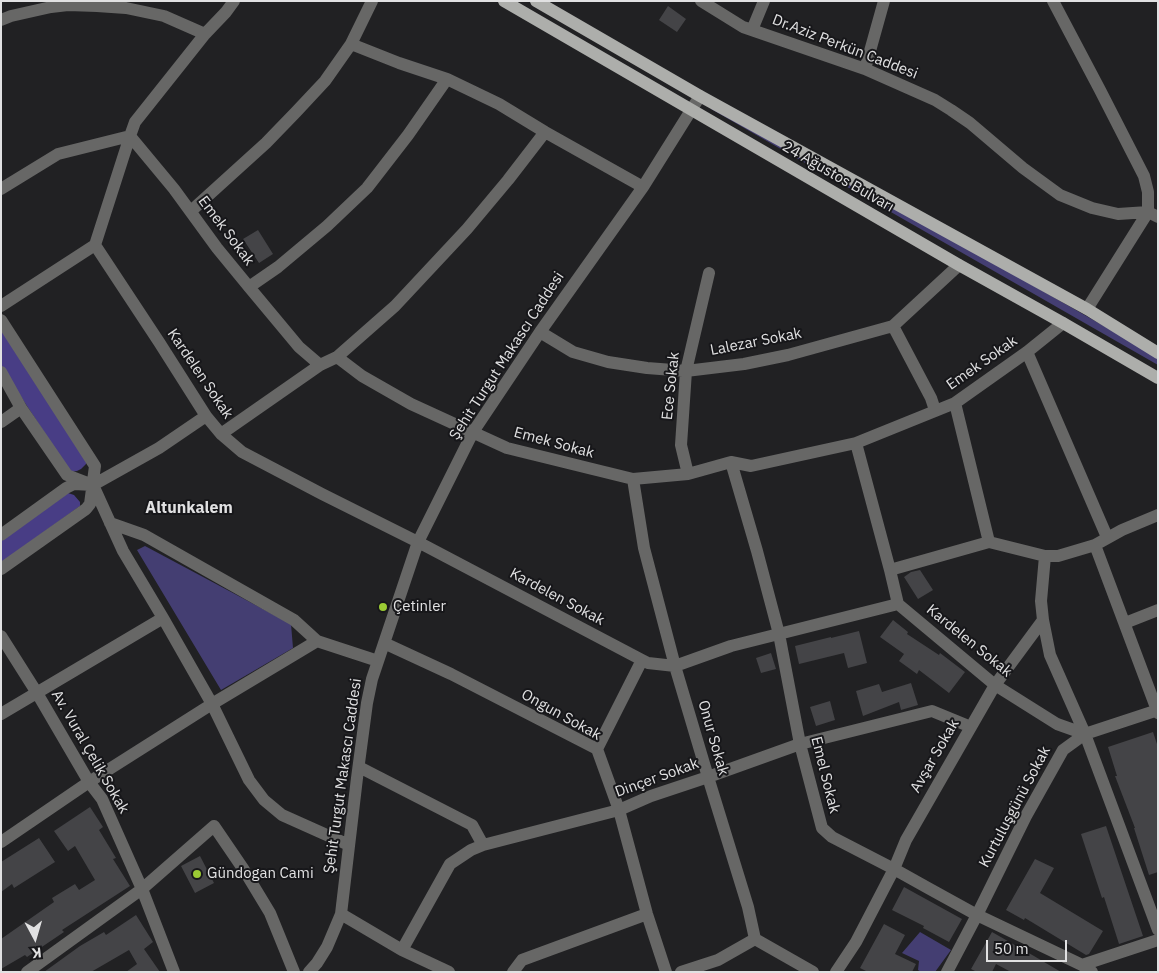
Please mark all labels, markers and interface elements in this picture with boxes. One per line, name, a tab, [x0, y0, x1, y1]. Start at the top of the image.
street label: Dr.Aziz Perkün Caddesi	[770, 11, 920, 83]
street label: 24 Ağustos Bulvarı	[779, 138, 897, 216]
street label: Emek Sokak	[194, 193, 258, 269]
street label: Şehit Turgut Makascı Caddesi	[446, 269, 568, 443]
street label: Lalezar Sokak	[709, 324, 803, 360]
street label: Kardelen Sokak	[163, 325, 237, 423]
street label: Emek Sokak	[943, 332, 1021, 394]
street label: Ece Sokak	[658, 351, 684, 421]
street label: Emek Sokak	[512, 424, 596, 462]
district label: Altunkalem	[145, 498, 233, 518]
street label: Kardelen Sokak	[506, 564, 608, 630]
place label: Çetinler	[393, 598, 446, 616]
marker: Çetinler	[377, 601, 389, 613]
street label: Kardelen Sokak	[923, 601, 1015, 681]
street label: Şehit Turgut Makascı Caddesi	[320, 677, 366, 875]
street label: Ongun Sokak	[518, 686, 604, 744]
street label: Av. Vural Çelik Sokak	[47, 687, 133, 817]
street label: Onur Sokak	[694, 698, 732, 778]
street label: Avşar Sokak	[907, 716, 963, 796]
street label: Emel Sokak	[807, 735, 843, 815]
street label: Kurtuluşgünü Sokak	[975, 743, 1055, 871]
street label: Dinçer Sokak	[613, 755, 701, 801]
place label: Gündogan Cami	[207, 865, 314, 883]
marker: Gündogan Cami	[191, 868, 203, 880]
north arrow	[10, 913, 60, 963]
scale bar	[989, 930, 1070, 962]
text: 50 m	[994, 939, 1029, 958]
text: K	[31, 943, 42, 962]

